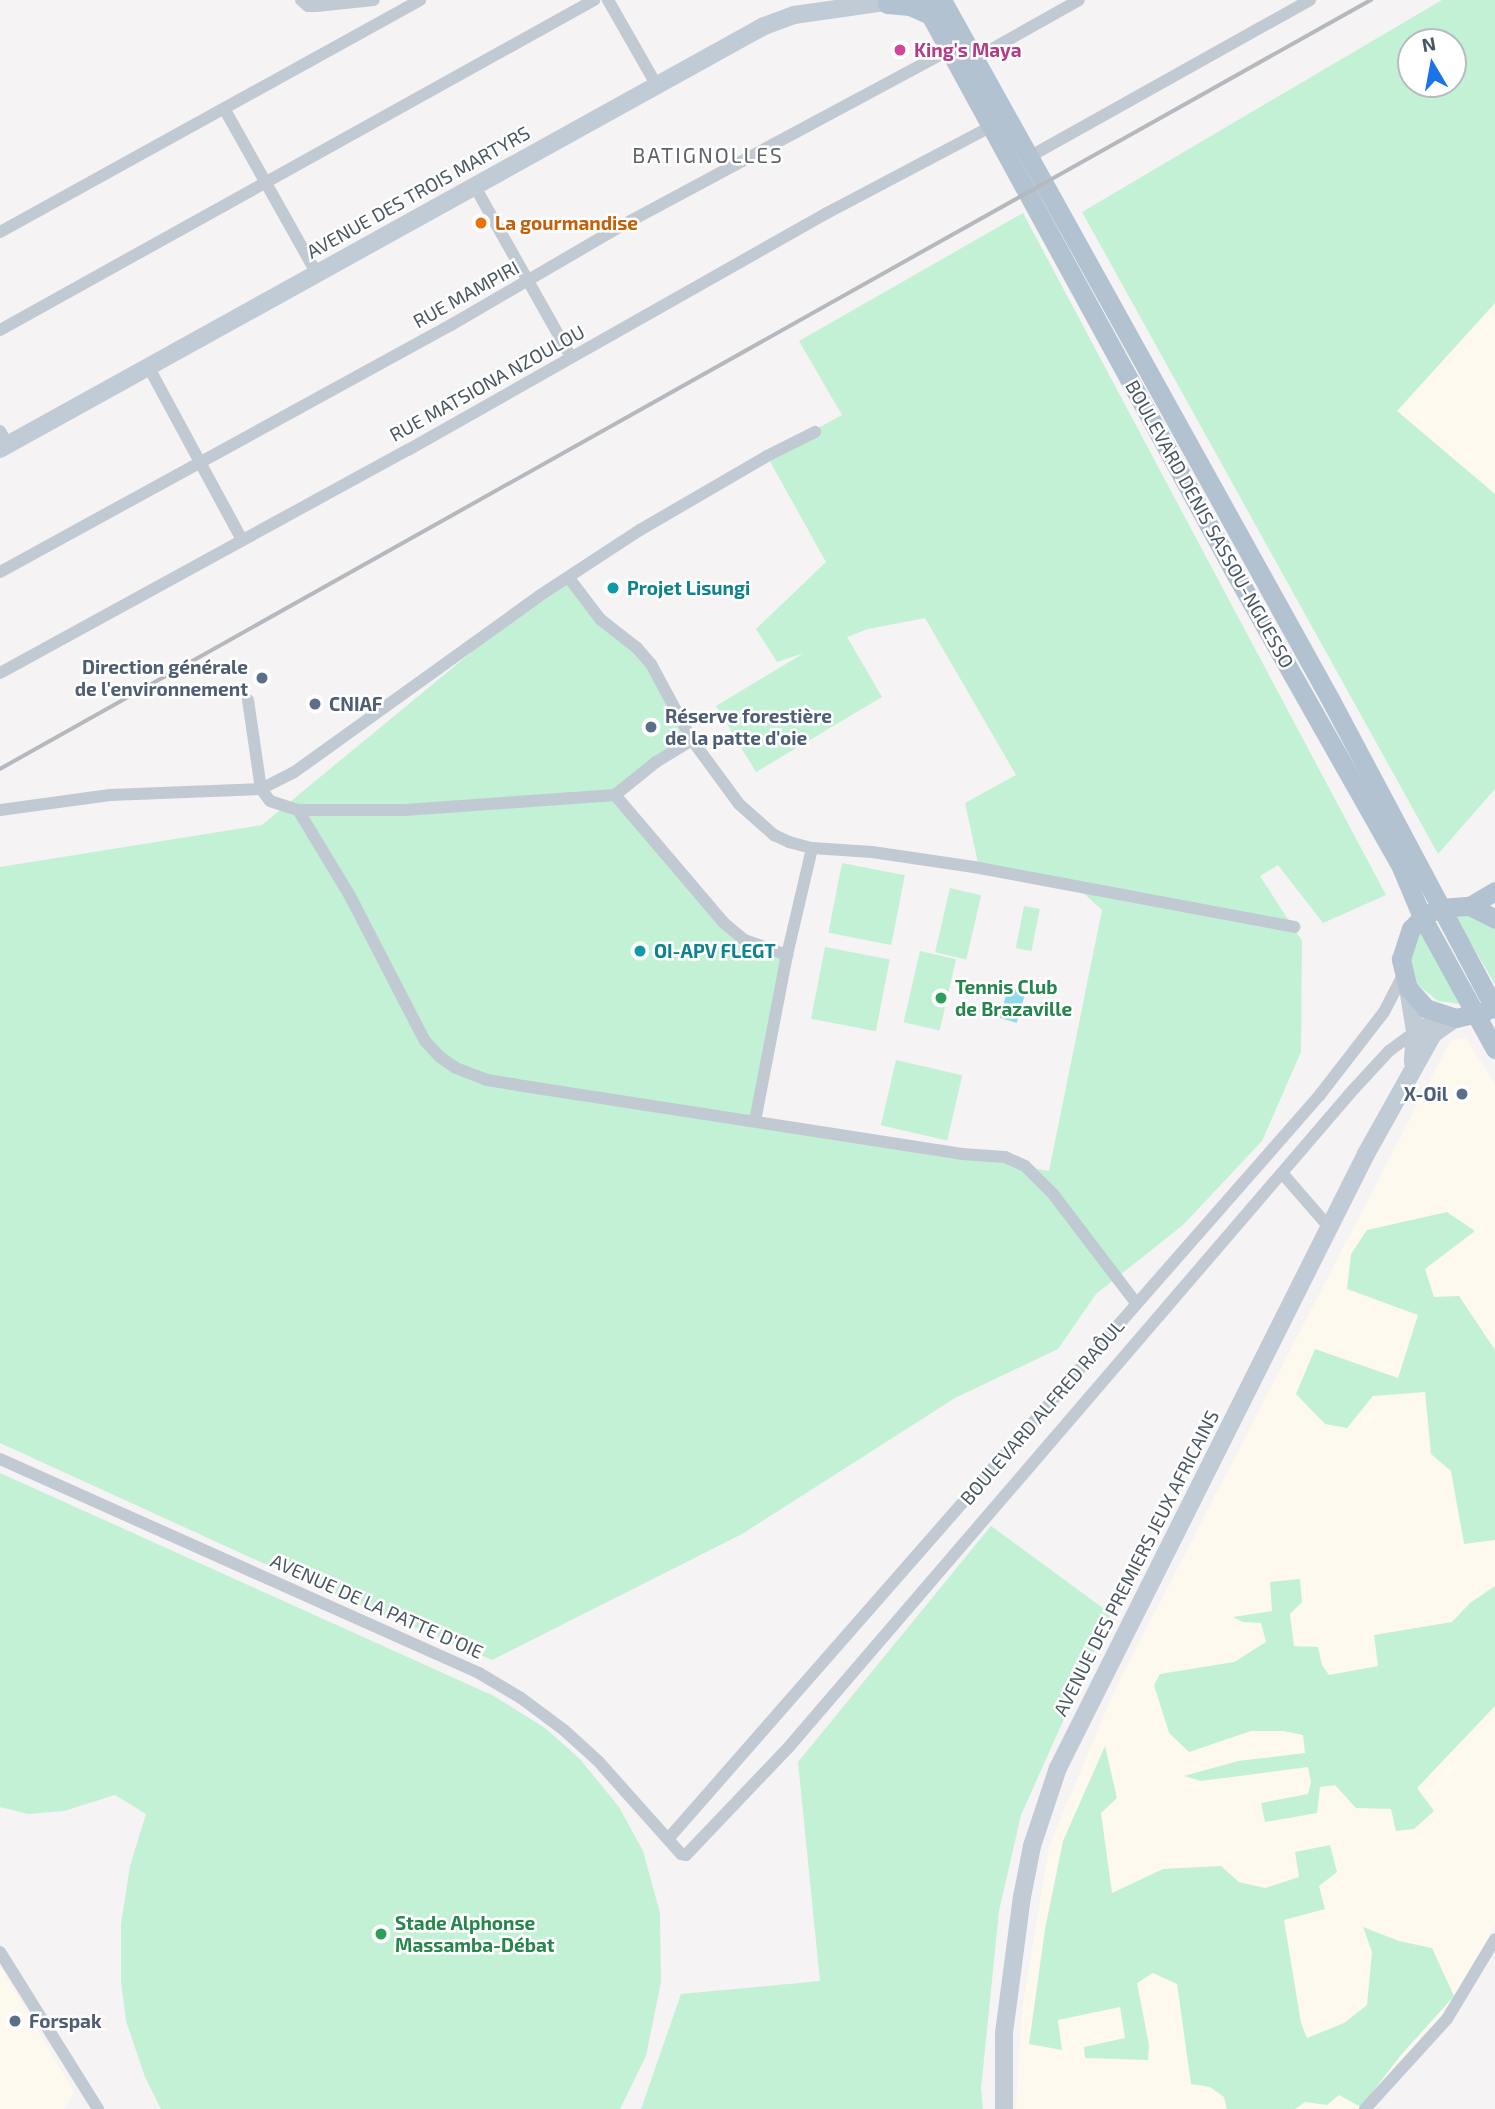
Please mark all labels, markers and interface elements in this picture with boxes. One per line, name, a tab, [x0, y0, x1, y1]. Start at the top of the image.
north arrow	[1397, 28, 1467, 98]
text: N	[1420, 31, 1437, 56]
place label: King's Maya	[914, 39, 1022, 61]
marker: King's Maya	[892, 42, 908, 58]
street label: AVENUE DES TROIS MARTYRS	[302, 121, 534, 263]
district label: BATIGNOLLES	[634, 142, 782, 168]
place label: La gourmandise	[495, 212, 638, 234]
marker: La gourmandise	[473, 215, 489, 231]
street label: RUE MAMPIRI	[409, 256, 523, 332]
street label: RUE MATSIONA NZOULOU	[385, 320, 589, 446]
street label: BOULEVARD DENIS SASSOU-NGUESSO	[1121, 376, 1299, 672]
place label: Projet Lisungi	[627, 577, 750, 599]
marker: Projet Lisungi	[605, 580, 621, 596]
place label: Direction générale de l'environnement	[75, 656, 248, 700]
marker: Direction générale de l'environnement	[254, 670, 270, 686]
place label: CNIAF	[329, 693, 382, 715]
marker: CNIAF	[307, 696, 323, 712]
place label: Réserve forestière de la patte d'oie	[665, 705, 832, 749]
marker: Réserve forestière de la patte d'oie	[643, 719, 659, 735]
place label: OI-APV FLEGT	[654, 940, 776, 962]
marker: OI-APV FLEGT	[632, 943, 648, 959]
place label: Tennis Club de Brazaville	[955, 976, 1072, 1020]
marker: Tennis Club de Brazaville	[933, 990, 949, 1006]
place label: X-Oil	[1404, 1083, 1448, 1105]
marker: X-Oil	[1454, 1086, 1470, 1102]
street label: BOULEVARD ALFRED RAÔUL	[955, 1315, 1129, 1509]
street label: AVENUE DES PREMIERS JEUX AFRICAINS	[1048, 1406, 1224, 1720]
street label: AVENUE DE LA PATTE D'OIE	[267, 1549, 487, 1663]
place label: Stade Alphonse Massamba-Débat	[395, 1912, 555, 1956]
marker: Stade Alphonse Massamba-Débat	[373, 1926, 389, 1942]
place label: Forspak	[29, 2010, 102, 2032]
marker: Forspak	[7, 2013, 23, 2029]

